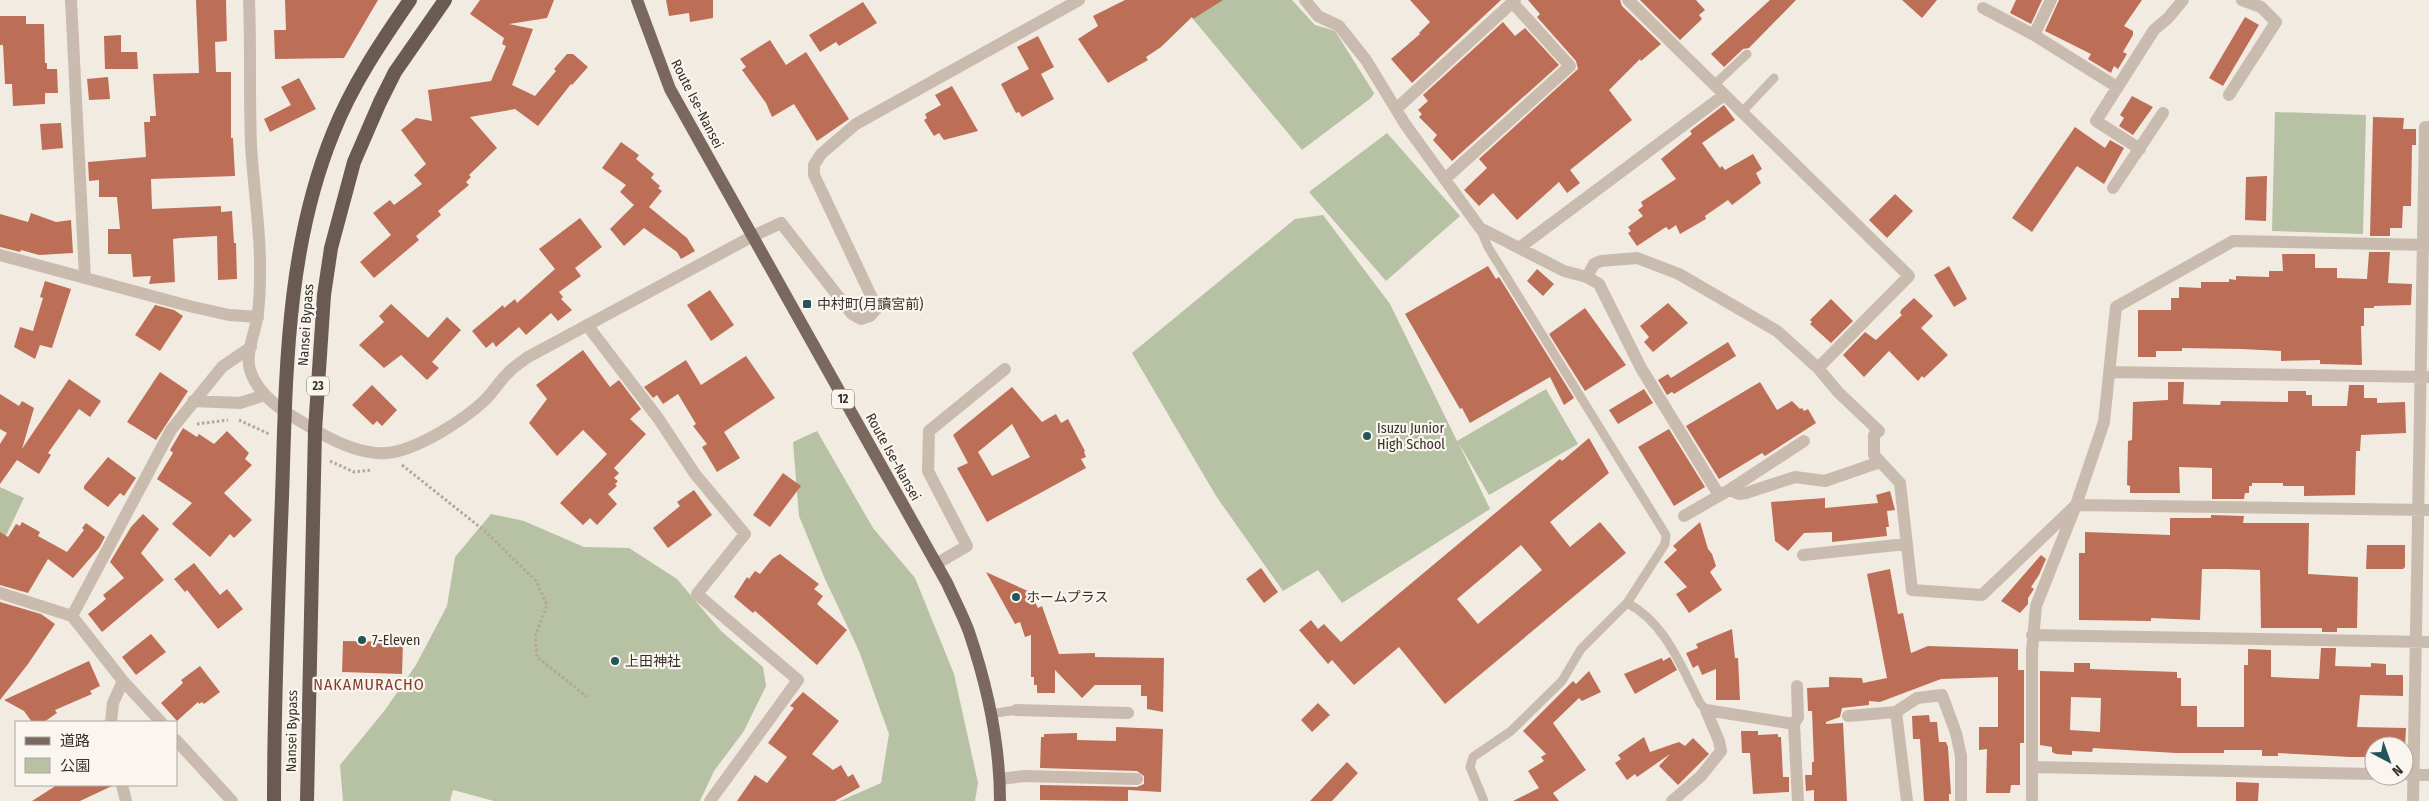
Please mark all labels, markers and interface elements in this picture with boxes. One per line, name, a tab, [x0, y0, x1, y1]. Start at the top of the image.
street label: Route Ise-Nansei	[667, 57, 727, 151]
street label: Nansei Bypass	[295, 283, 317, 367]
place label: 中村町(月讀宮前)	[817, 296, 923, 313]
marker: 中村町(月讀宮前)	[801, 298, 813, 310]
road number: 23	[307, 376, 329, 396]
road number: 12	[832, 389, 854, 408]
street label: Route Ise-Nansei	[862, 410, 924, 504]
place label: Isuzu Junior High School	[1377, 420, 1445, 453]
marker: Isuzu Junior High School	[1361, 430, 1373, 442]
place label: ホームプラス	[1026, 589, 1108, 606]
marker: ホームプラス	[1010, 591, 1022, 603]
place label: 7-Eleven	[372, 632, 420, 649]
marker: 7-Eleven	[356, 634, 368, 646]
place label: 上田神社	[625, 653, 681, 670]
marker: 上田神社	[609, 655, 621, 667]
district label: NAKAMURACHO	[313, 675, 425, 694]
street label: Nansei Bypass	[283, 690, 301, 772]
legend	[15, 721, 178, 786]
text: 道路	[60, 732, 90, 750]
north arrow	[2364, 736, 2414, 786]
text: 公園	[60, 757, 90, 775]
text: N	[2388, 761, 2406, 780]

